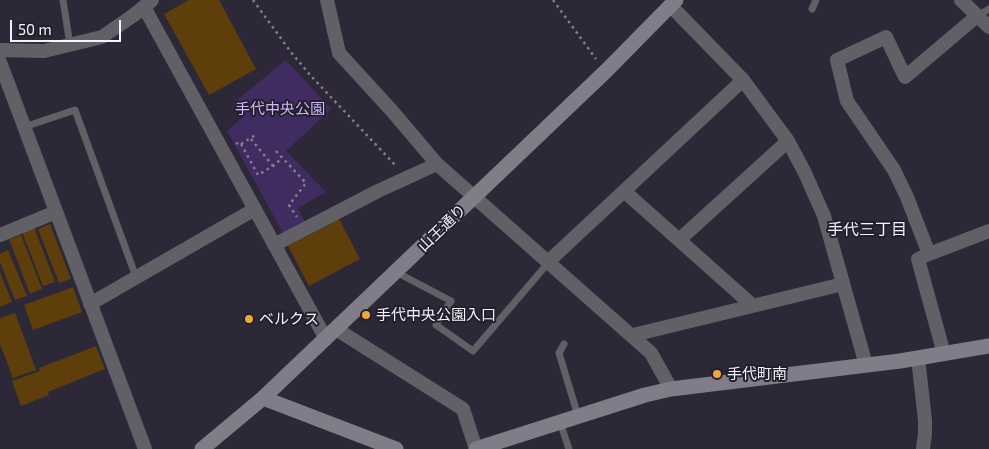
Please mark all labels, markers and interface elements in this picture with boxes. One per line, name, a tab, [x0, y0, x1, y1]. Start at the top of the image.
scale bar	[12, 10, 124, 42]
text: 50 m	[18, 20, 52, 38]
park label: 手代中央公園	[235, 100, 325, 118]
street label: 山王通り	[414, 201, 470, 255]
district label: 手代三丁目	[827, 220, 907, 240]
place label: 手代中央公園入口	[376, 306, 496, 324]
marker: 手代中央公園入口	[360, 309, 372, 321]
place label: ベルクス	[259, 310, 319, 328]
marker: ベルクス	[243, 313, 255, 325]
place label: 手代町南	[727, 365, 787, 383]
marker: 手代町南	[711, 368, 723, 380]

